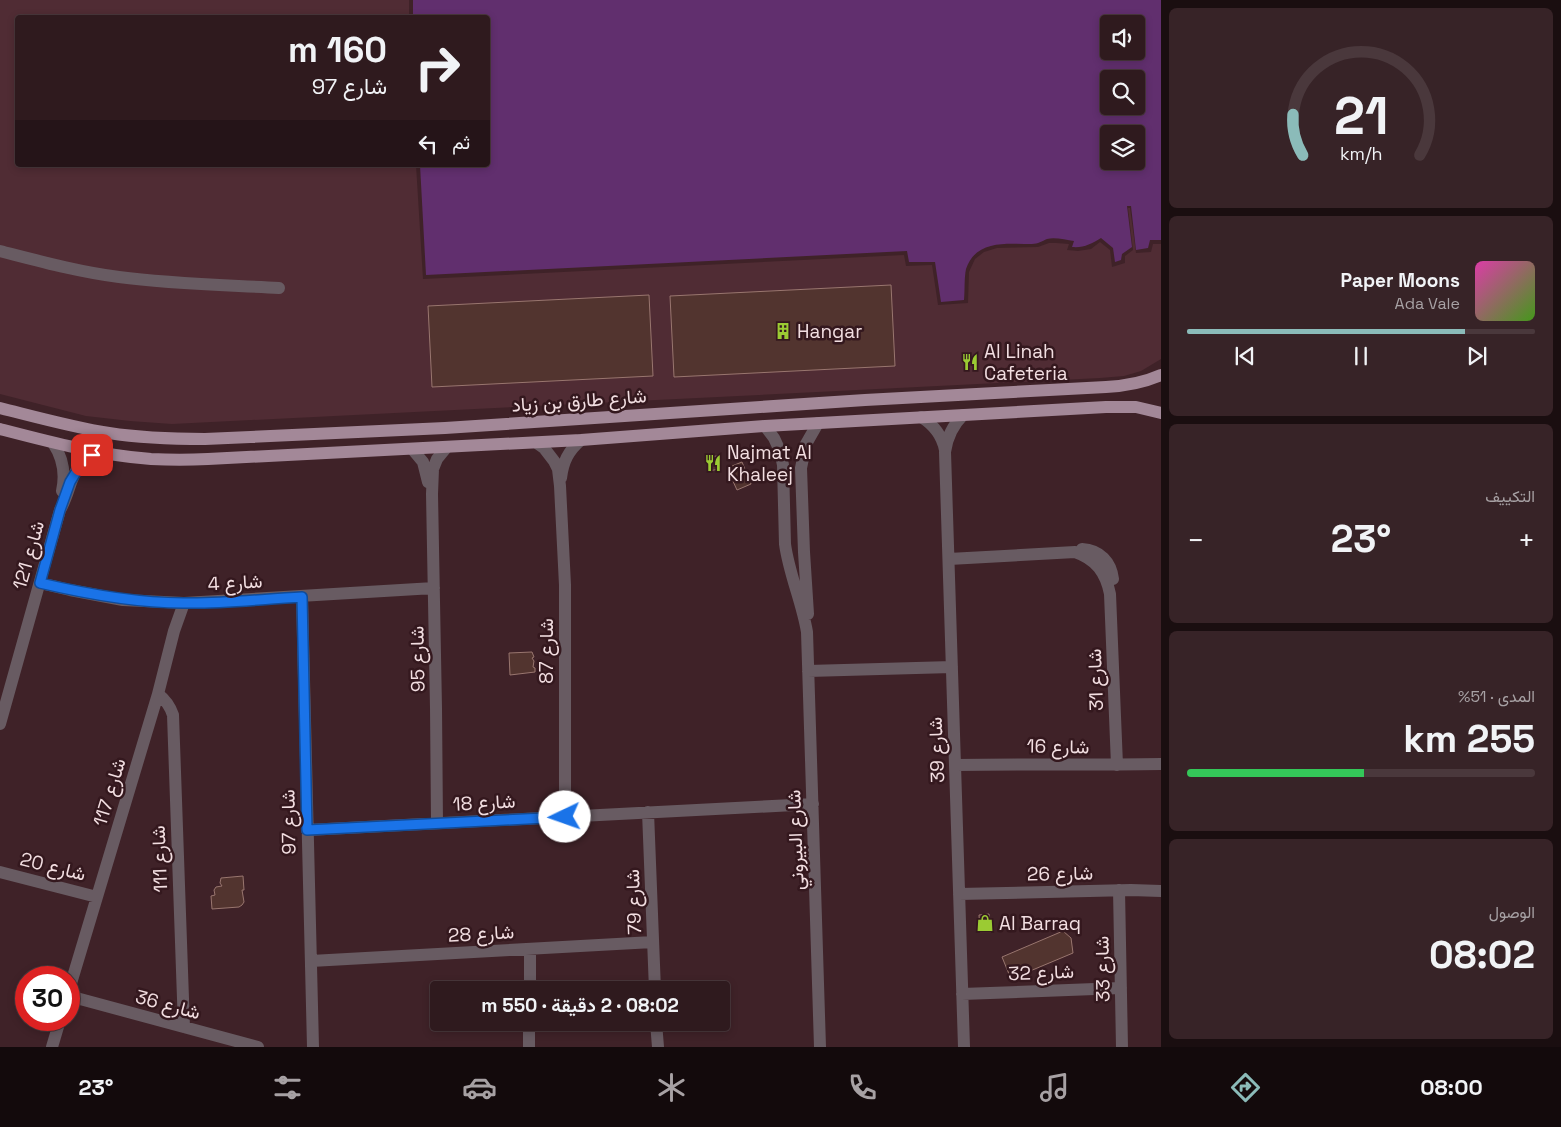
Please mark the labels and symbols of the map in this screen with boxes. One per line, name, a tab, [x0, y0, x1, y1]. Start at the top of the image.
place label: Hangar	[797, 319, 862, 344]
building icon: Hangar	[773, 321, 793, 341]
place label: Al Linah Cafeteria	[984, 339, 1068, 386]
restaurant icon: Al Linah Cafeteria	[960, 352, 980, 372]
street label: شارع طارق بن زياد	[511, 383, 647, 418]
pin	[71, 434, 113, 476]
place label: Najmat Al Khaleej	[727, 440, 812, 487]
restaurant icon: Najmat Al Khaleej	[703, 453, 723, 473]
street label: شارع 121	[7, 518, 50, 592]
street label: شارع 4	[207, 569, 263, 596]
street label: شارع 87	[534, 618, 559, 684]
street label: شارع 95	[404, 626, 431, 692]
street label: شارع 31	[1082, 648, 1109, 712]
street label: شارع 39	[923, 716, 950, 784]
street label: شارع 16	[1026, 733, 1090, 760]
street label: شارع 117	[87, 755, 132, 829]
street label: شارع 18	[452, 788, 516, 817]
street label: شارع 97	[275, 789, 302, 855]
street label: شارع البيروني	[781, 789, 813, 891]
position arrow	[538, 790, 590, 842]
street label: شارع 111	[146, 825, 173, 893]
street label: شارع 20	[17, 846, 88, 887]
street label: شارع 26	[1027, 860, 1093, 887]
street label: شارع 79	[620, 869, 647, 935]
place label: Al Barraq	[999, 911, 1081, 936]
shop icon: Al Barraq	[975, 913, 995, 933]
street label: شارع 28	[447, 919, 515, 948]
street label: شارع 33	[1089, 936, 1116, 1002]
street label: شارع 32	[1008, 959, 1074, 986]
speed limit sign: 30	[15, 966, 80, 1031]
street label: شارع 36	[133, 984, 203, 1025]

